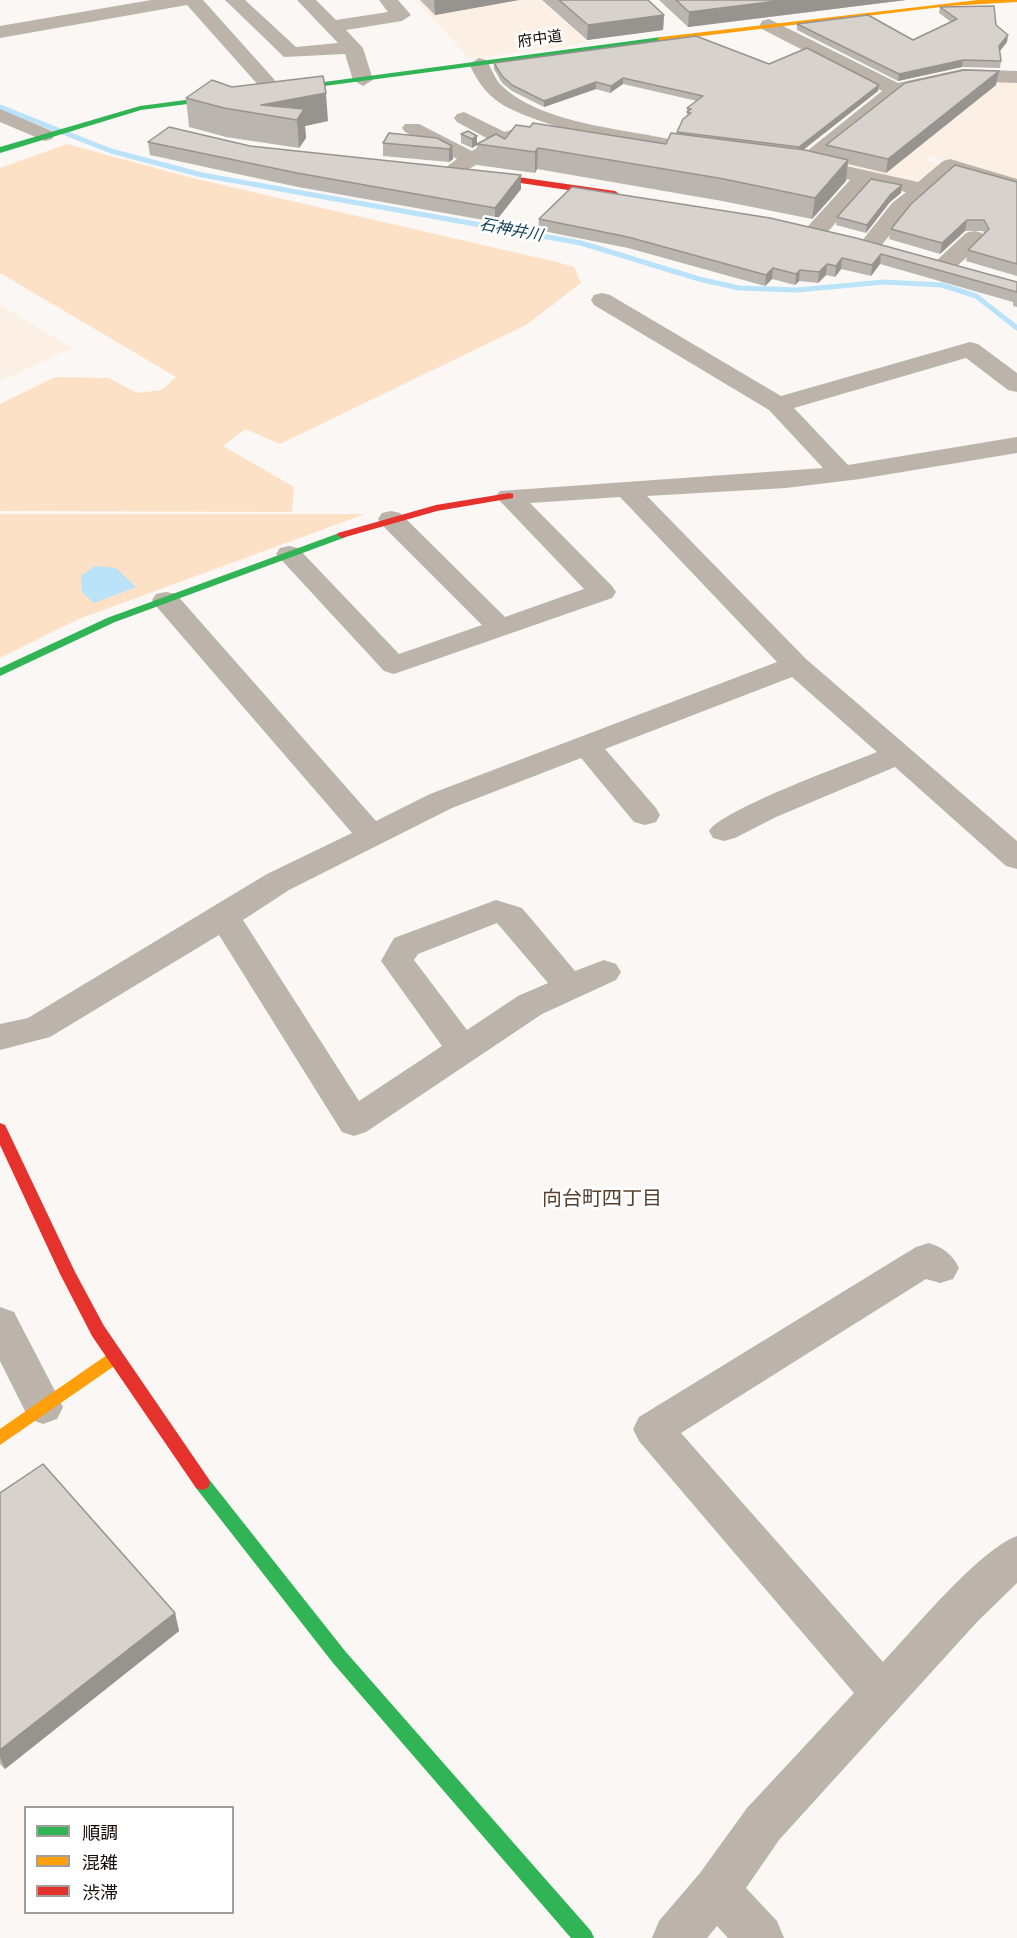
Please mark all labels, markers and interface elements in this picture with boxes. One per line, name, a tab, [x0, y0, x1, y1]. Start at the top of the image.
street label: 府中道	[516, 27, 564, 51]
water label: 石神井川	[478, 214, 544, 246]
district label: 向台町四丁目	[542, 1187, 662, 1211]
legend	[24, 1806, 234, 1914]
text: 順調	[82, 1823, 118, 1843]
text: 混雑	[82, 1853, 118, 1873]
text: 渋滞	[82, 1883, 118, 1903]

